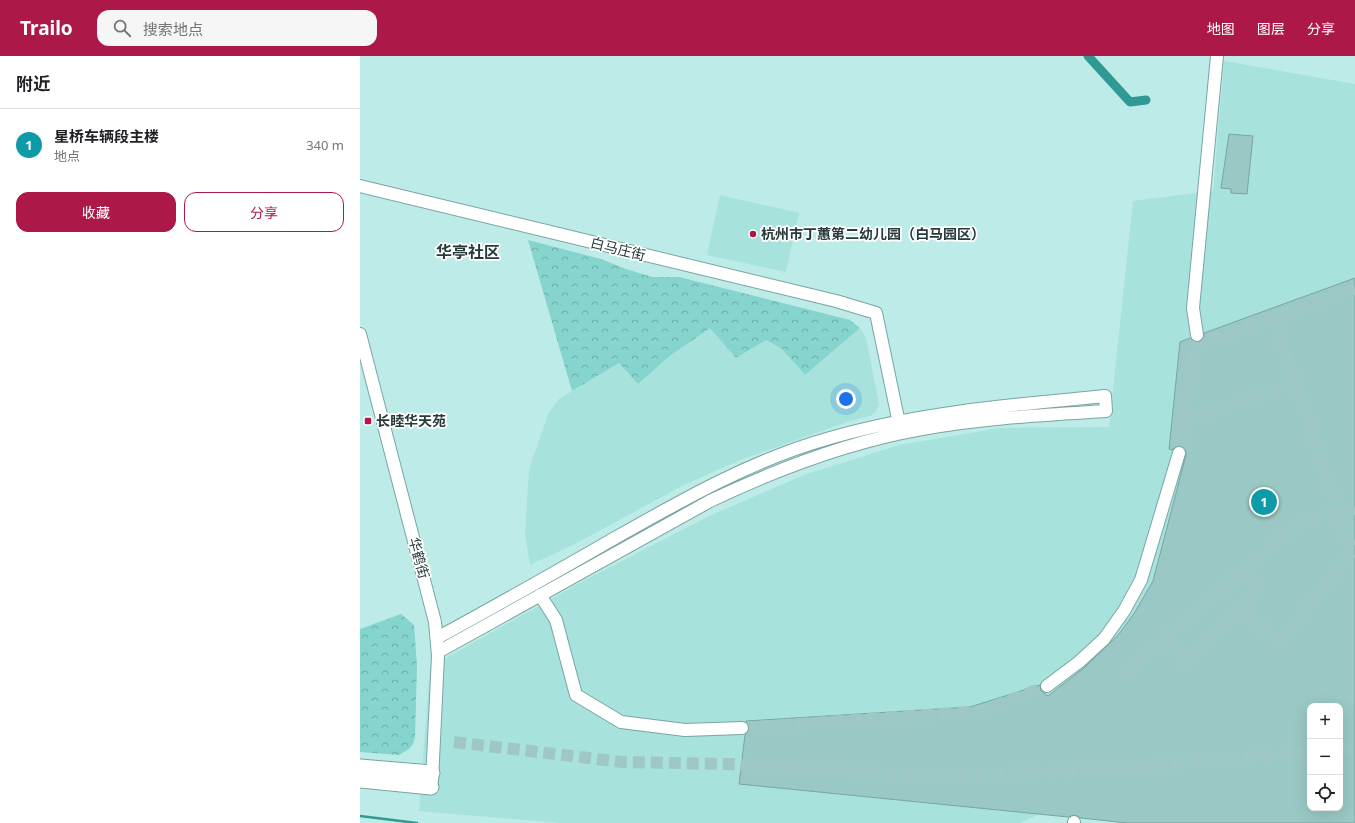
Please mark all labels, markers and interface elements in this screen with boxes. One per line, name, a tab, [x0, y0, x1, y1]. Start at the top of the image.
search box	[97, 10, 377, 46]
text: Trailo	[20, 15, 73, 41]
icon: search	[111, 17, 133, 39]
text: 搜索地点	[143, 19, 203, 39]
text: 地图	[1207, 19, 1235, 38]
text: 图层	[1257, 19, 1285, 38]
text: 分享	[1307, 19, 1335, 38]
text: 附近	[16, 72, 50, 95]
text: 星桥车辆段主楼	[54, 126, 159, 146]
text: 1	[25, 136, 33, 154]
text: 340 m	[306, 136, 344, 154]
text: 地点	[54, 147, 80, 165]
button: 收藏	[16, 192, 176, 232]
button: 分享	[184, 192, 344, 232]
place label: 杭州市丁蕙第二幼儿园（白马园区）	[761, 224, 985, 243]
marker: 杭州市丁蕙第二幼儿园（白马园区）	[748, 229, 758, 239]
street label: 白马庄街	[589, 233, 648, 265]
district label: 华亭社区	[436, 241, 500, 263]
your location	[836, 389, 856, 409]
place label: 长睦华天苑	[376, 411, 446, 430]
marker: 长睦华天苑	[363, 416, 373, 426]
pin: 1	[1251, 487, 1277, 517]
street label: 华鹤街	[405, 535, 434, 581]
map controls	[1307, 703, 1343, 811]
button: +	[1307, 703, 1343, 739]
button: −	[1307, 739, 1343, 775]
button: locate	[1307, 775, 1343, 811]

